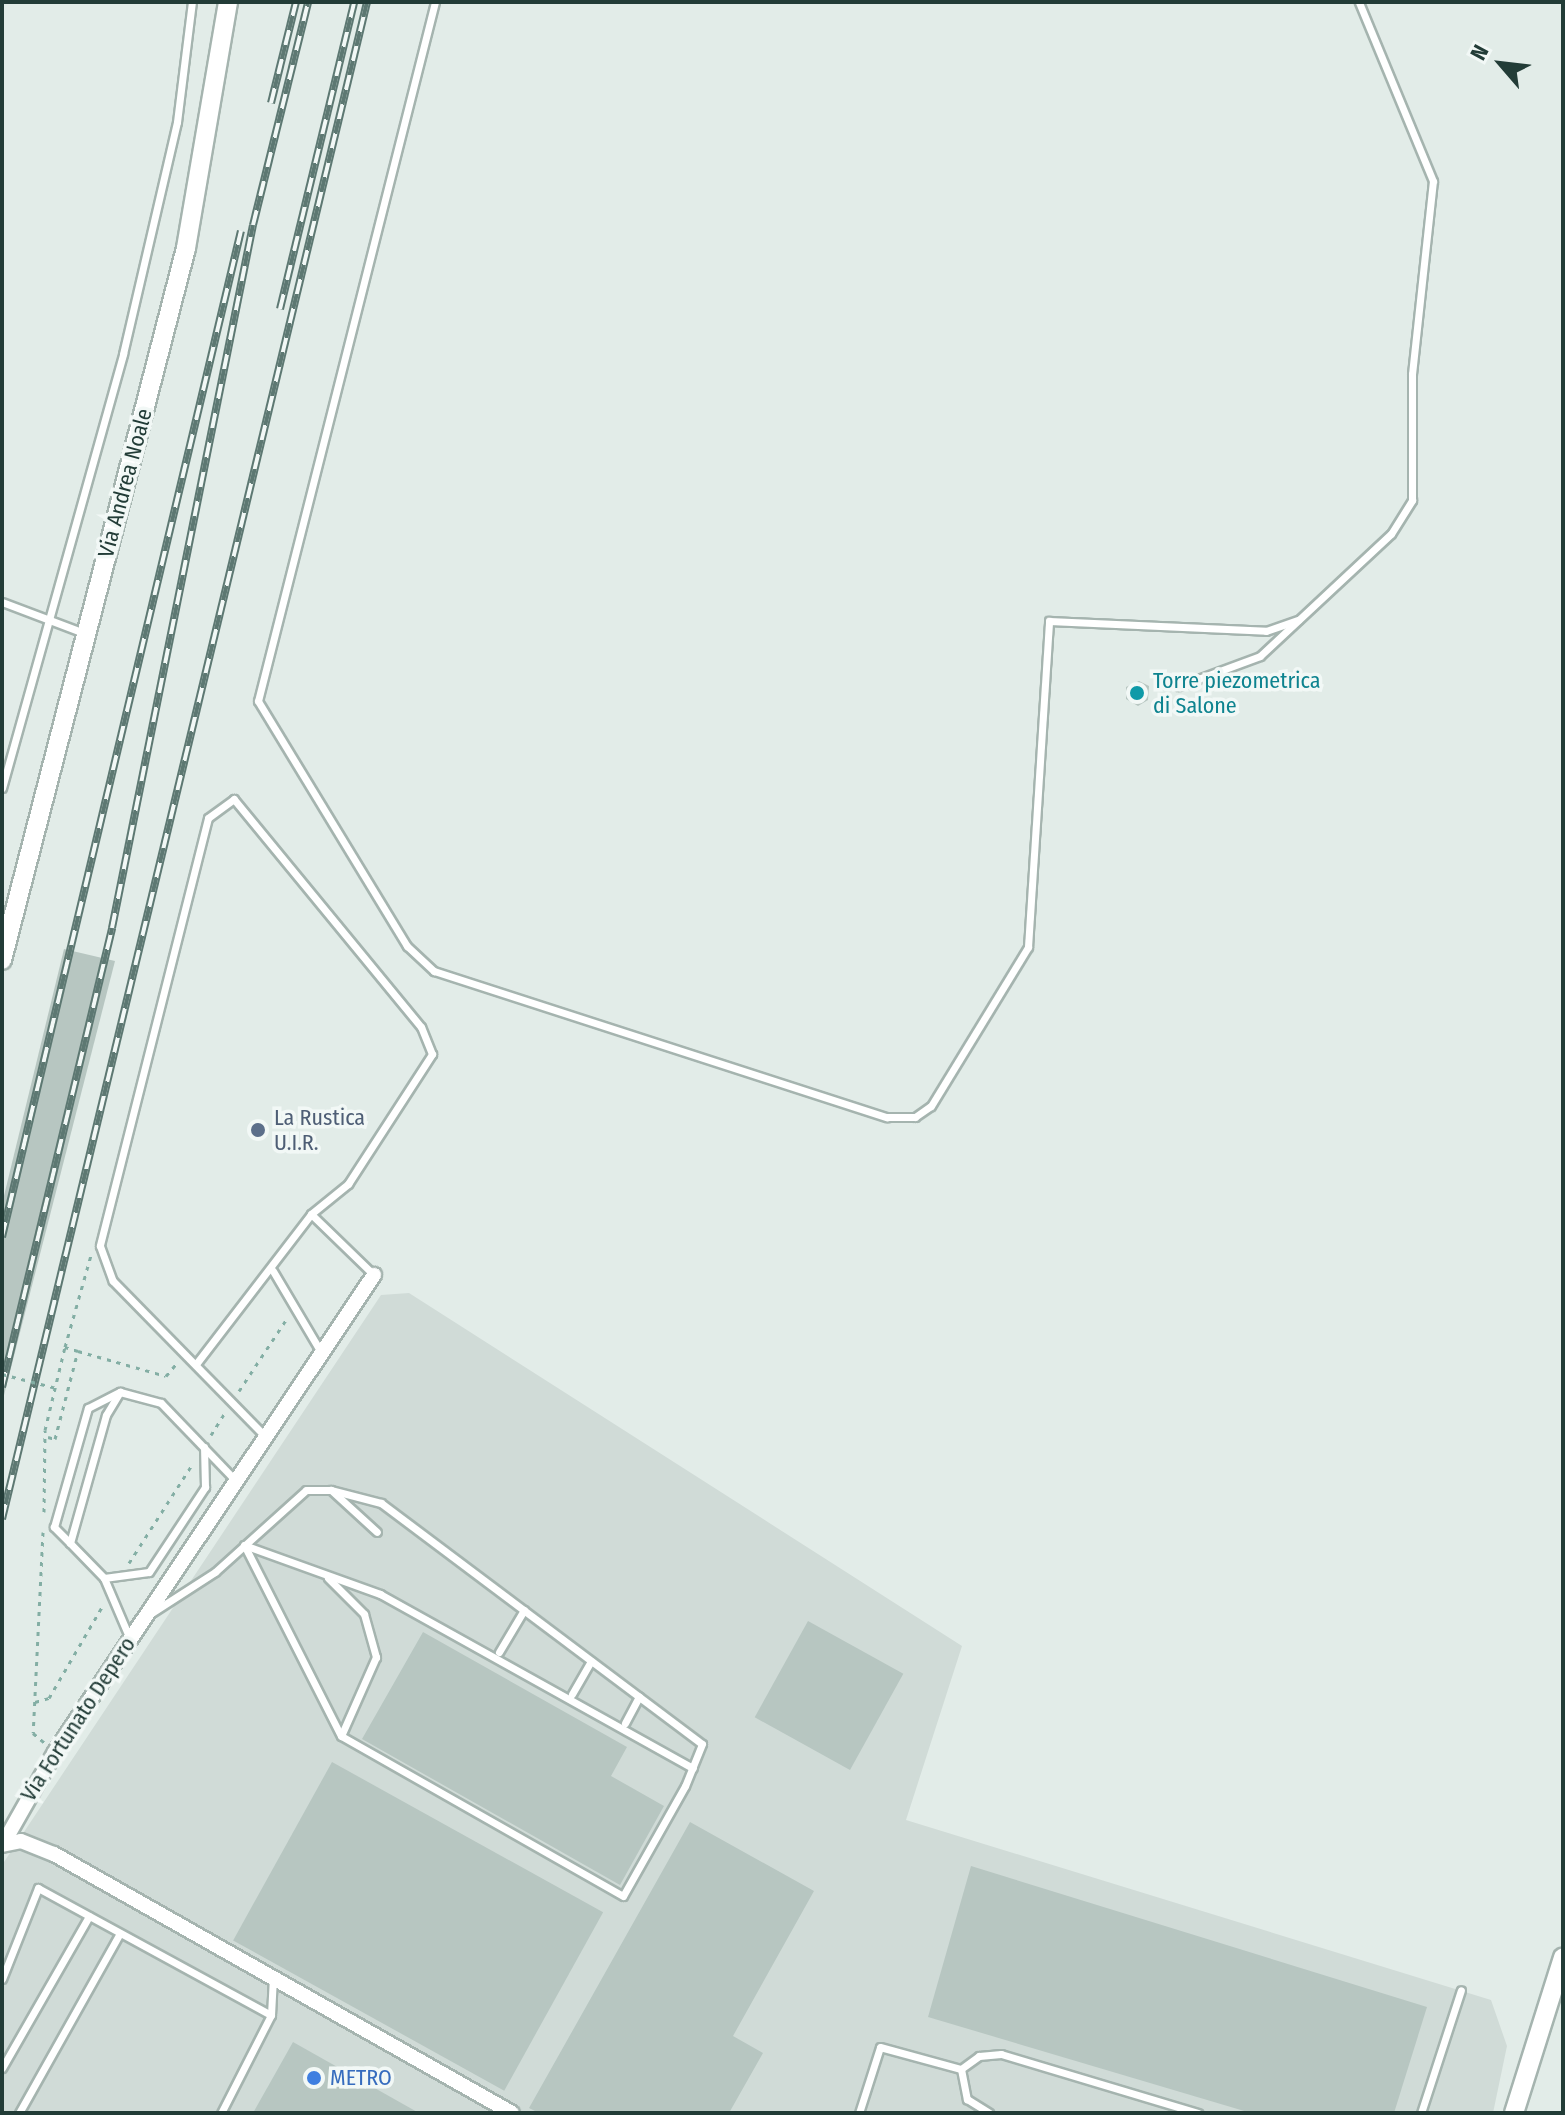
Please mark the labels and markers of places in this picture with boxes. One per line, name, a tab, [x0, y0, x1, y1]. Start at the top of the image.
place label: Torre piezometrica di Salone	[1153, 667, 1321, 718]
marker: Torre piezometrica di Salone	[1128, 684, 1146, 702]
place label: La Rustica U.I.R.	[274, 1104, 365, 1156]
marker: La Rustica U.I.R.	[249, 1121, 267, 1139]
place label: METRO	[330, 2065, 392, 2091]
marker: METRO	[305, 2069, 323, 2087]

